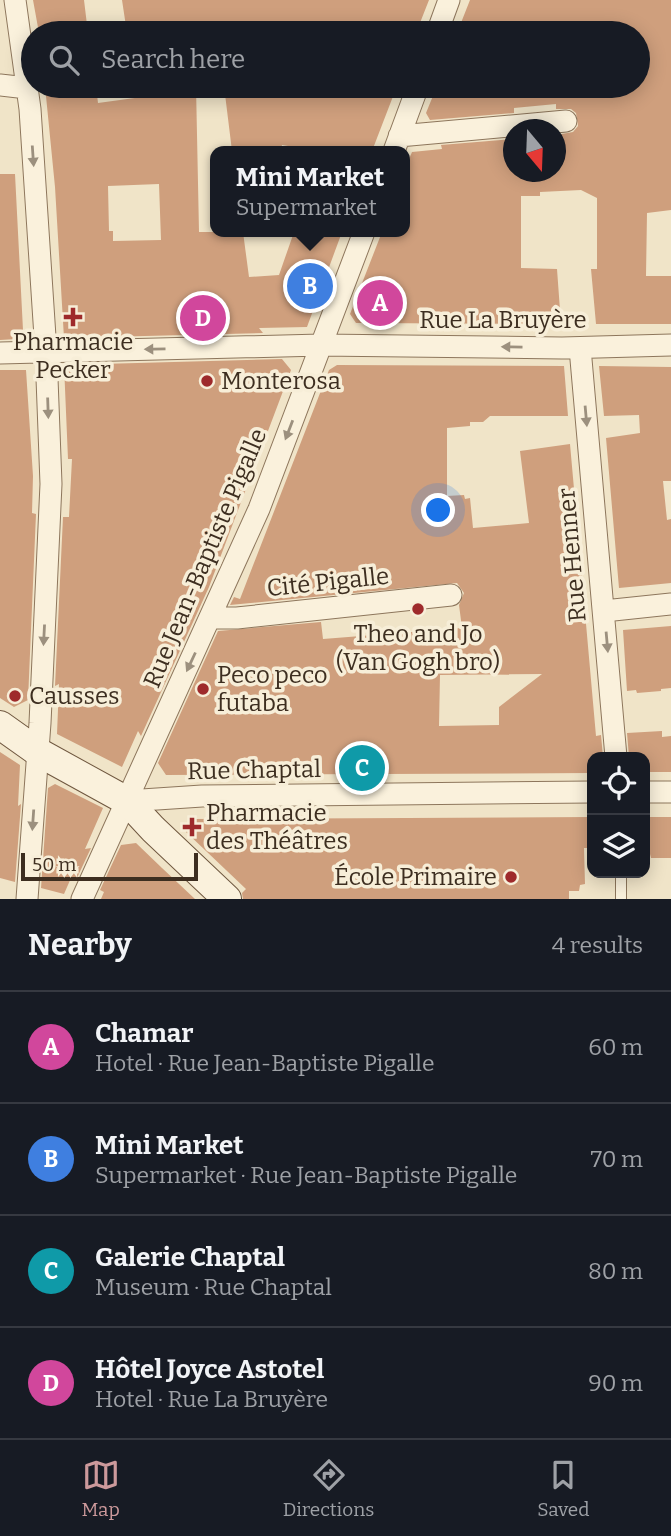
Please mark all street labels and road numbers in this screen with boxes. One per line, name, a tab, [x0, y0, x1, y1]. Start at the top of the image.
street label: Rue La Bruyère	[419, 306, 587, 334]
street label: Rue Jean-Baptiste Pigalle	[138, 424, 272, 692]
street label: Rue Henner	[552, 487, 592, 623]
street label: Cité Pigalle	[266, 562, 390, 602]
street label: Rue Chaptal	[187, 755, 321, 785]

